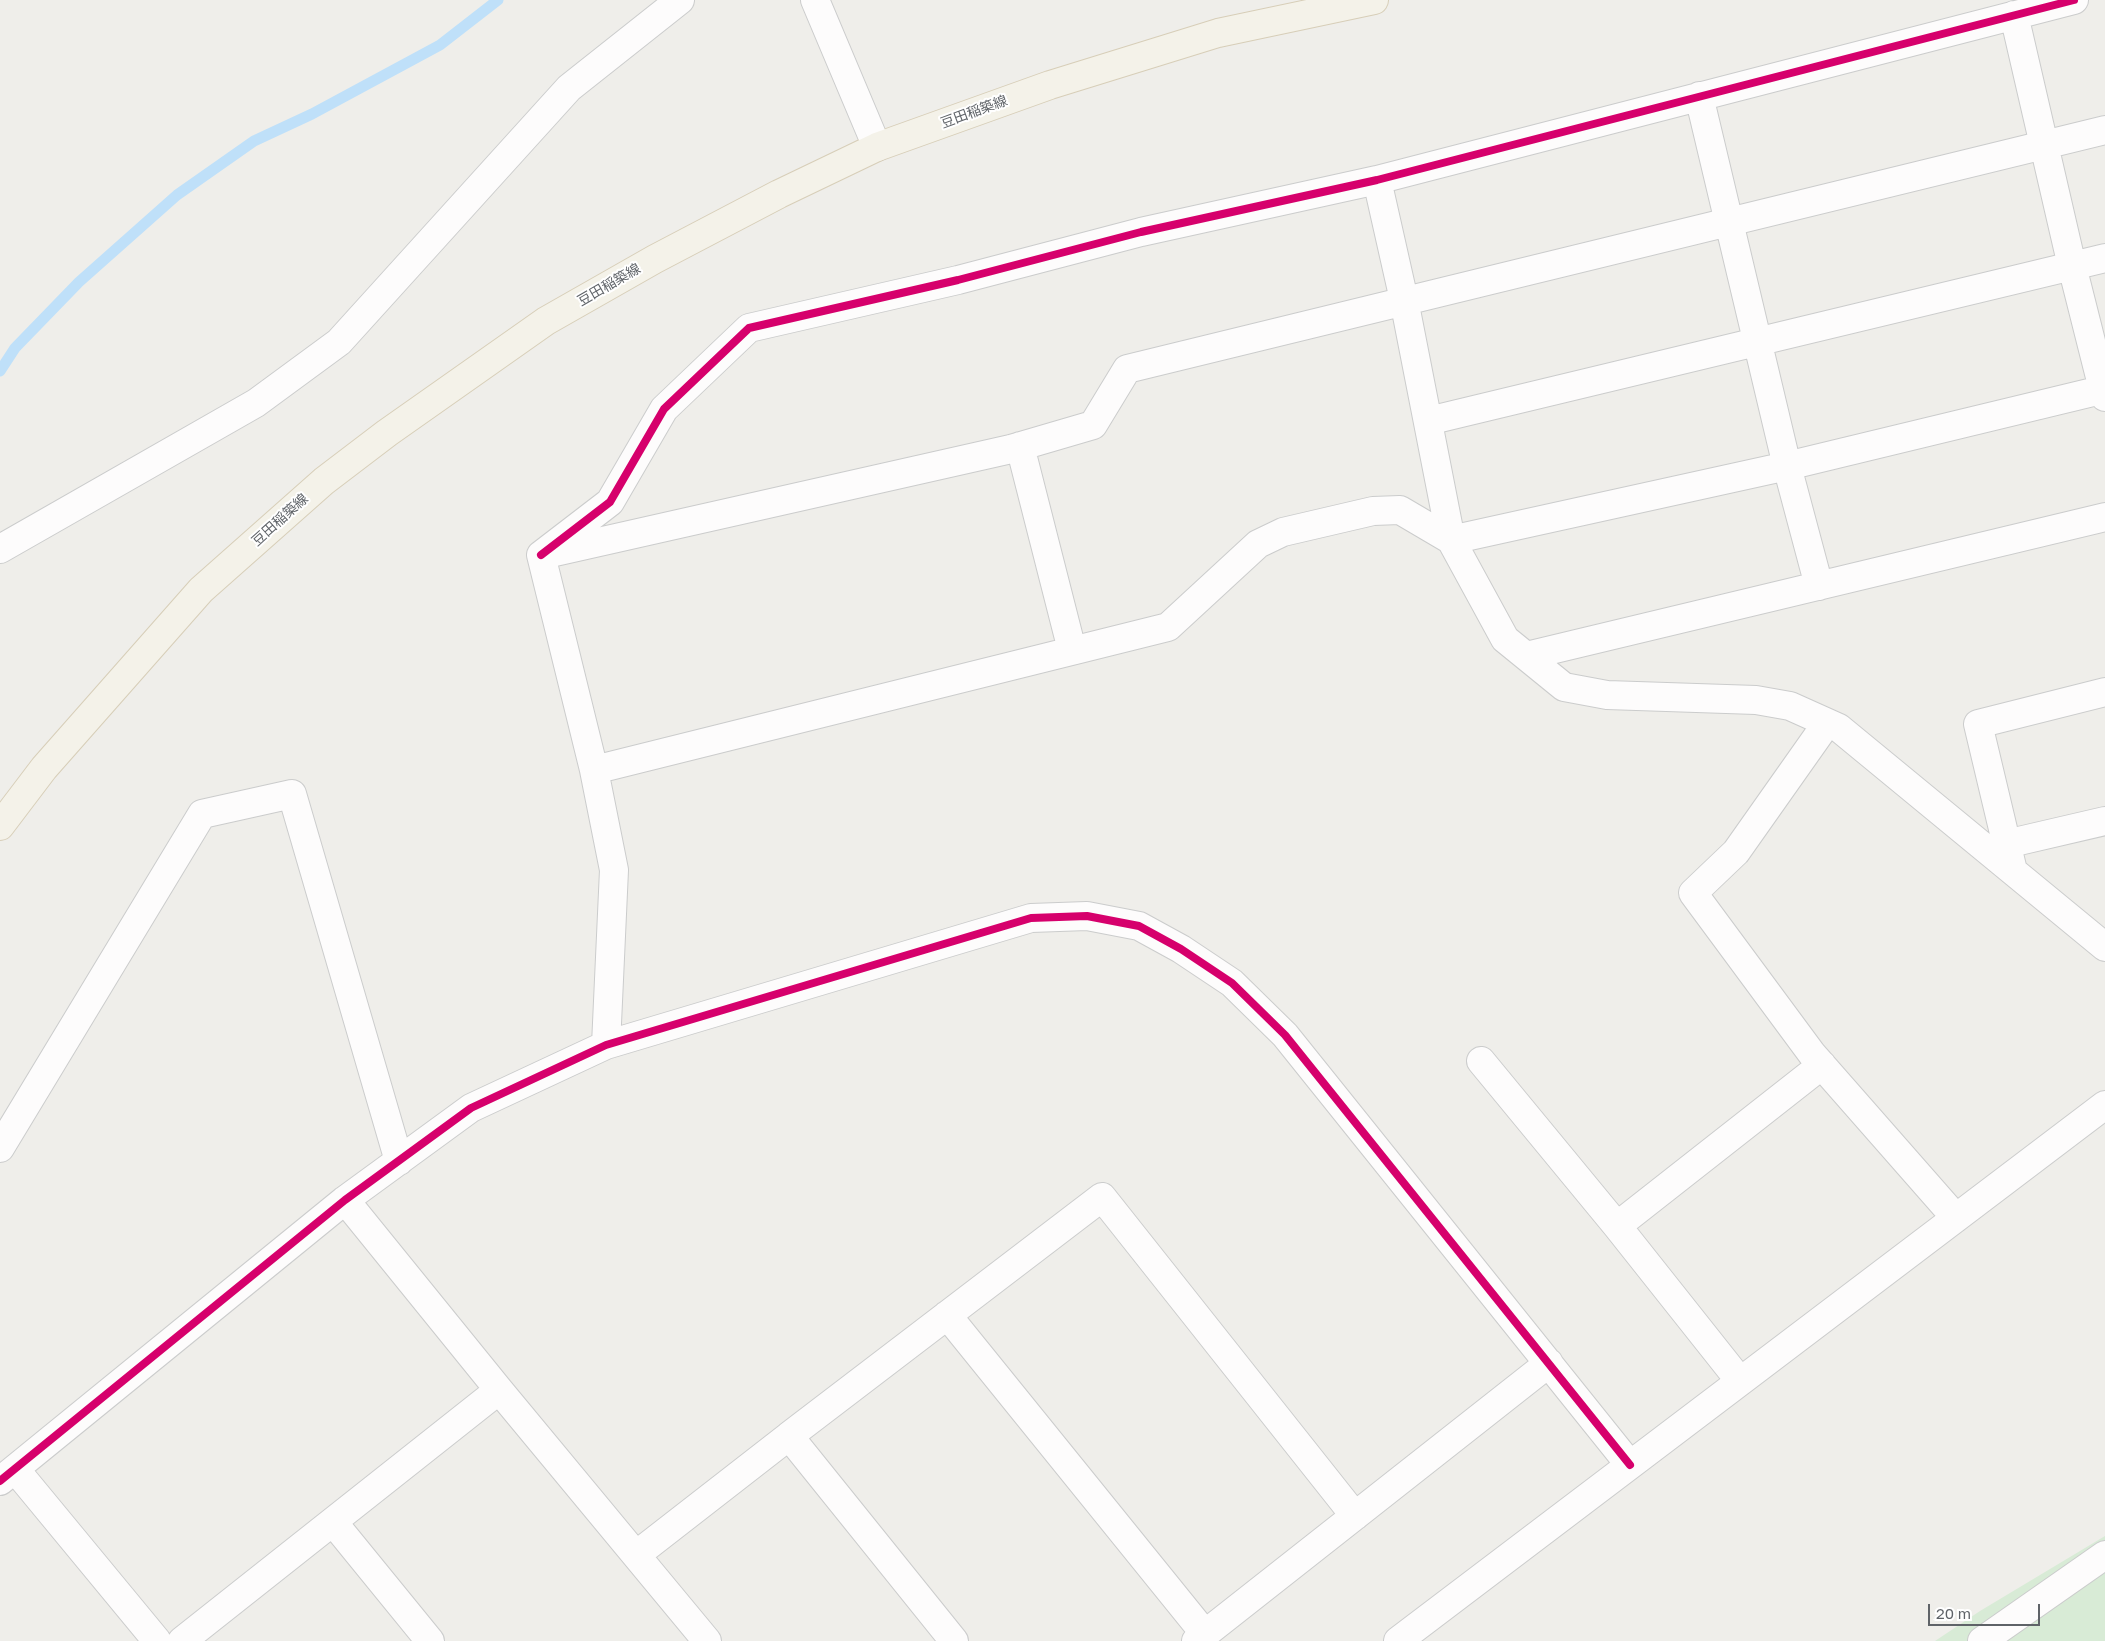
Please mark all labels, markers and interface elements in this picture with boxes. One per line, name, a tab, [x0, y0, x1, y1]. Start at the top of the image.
street label: 豆田稲築線	[938, 92, 1010, 132]
street label: 豆田稲築線	[574, 260, 644, 310]
street label: 豆田稲築線	[248, 490, 312, 550]
scale bar	[1930, 1594, 2042, 1626]
text: 20 m	[1936, 1604, 1971, 1622]

